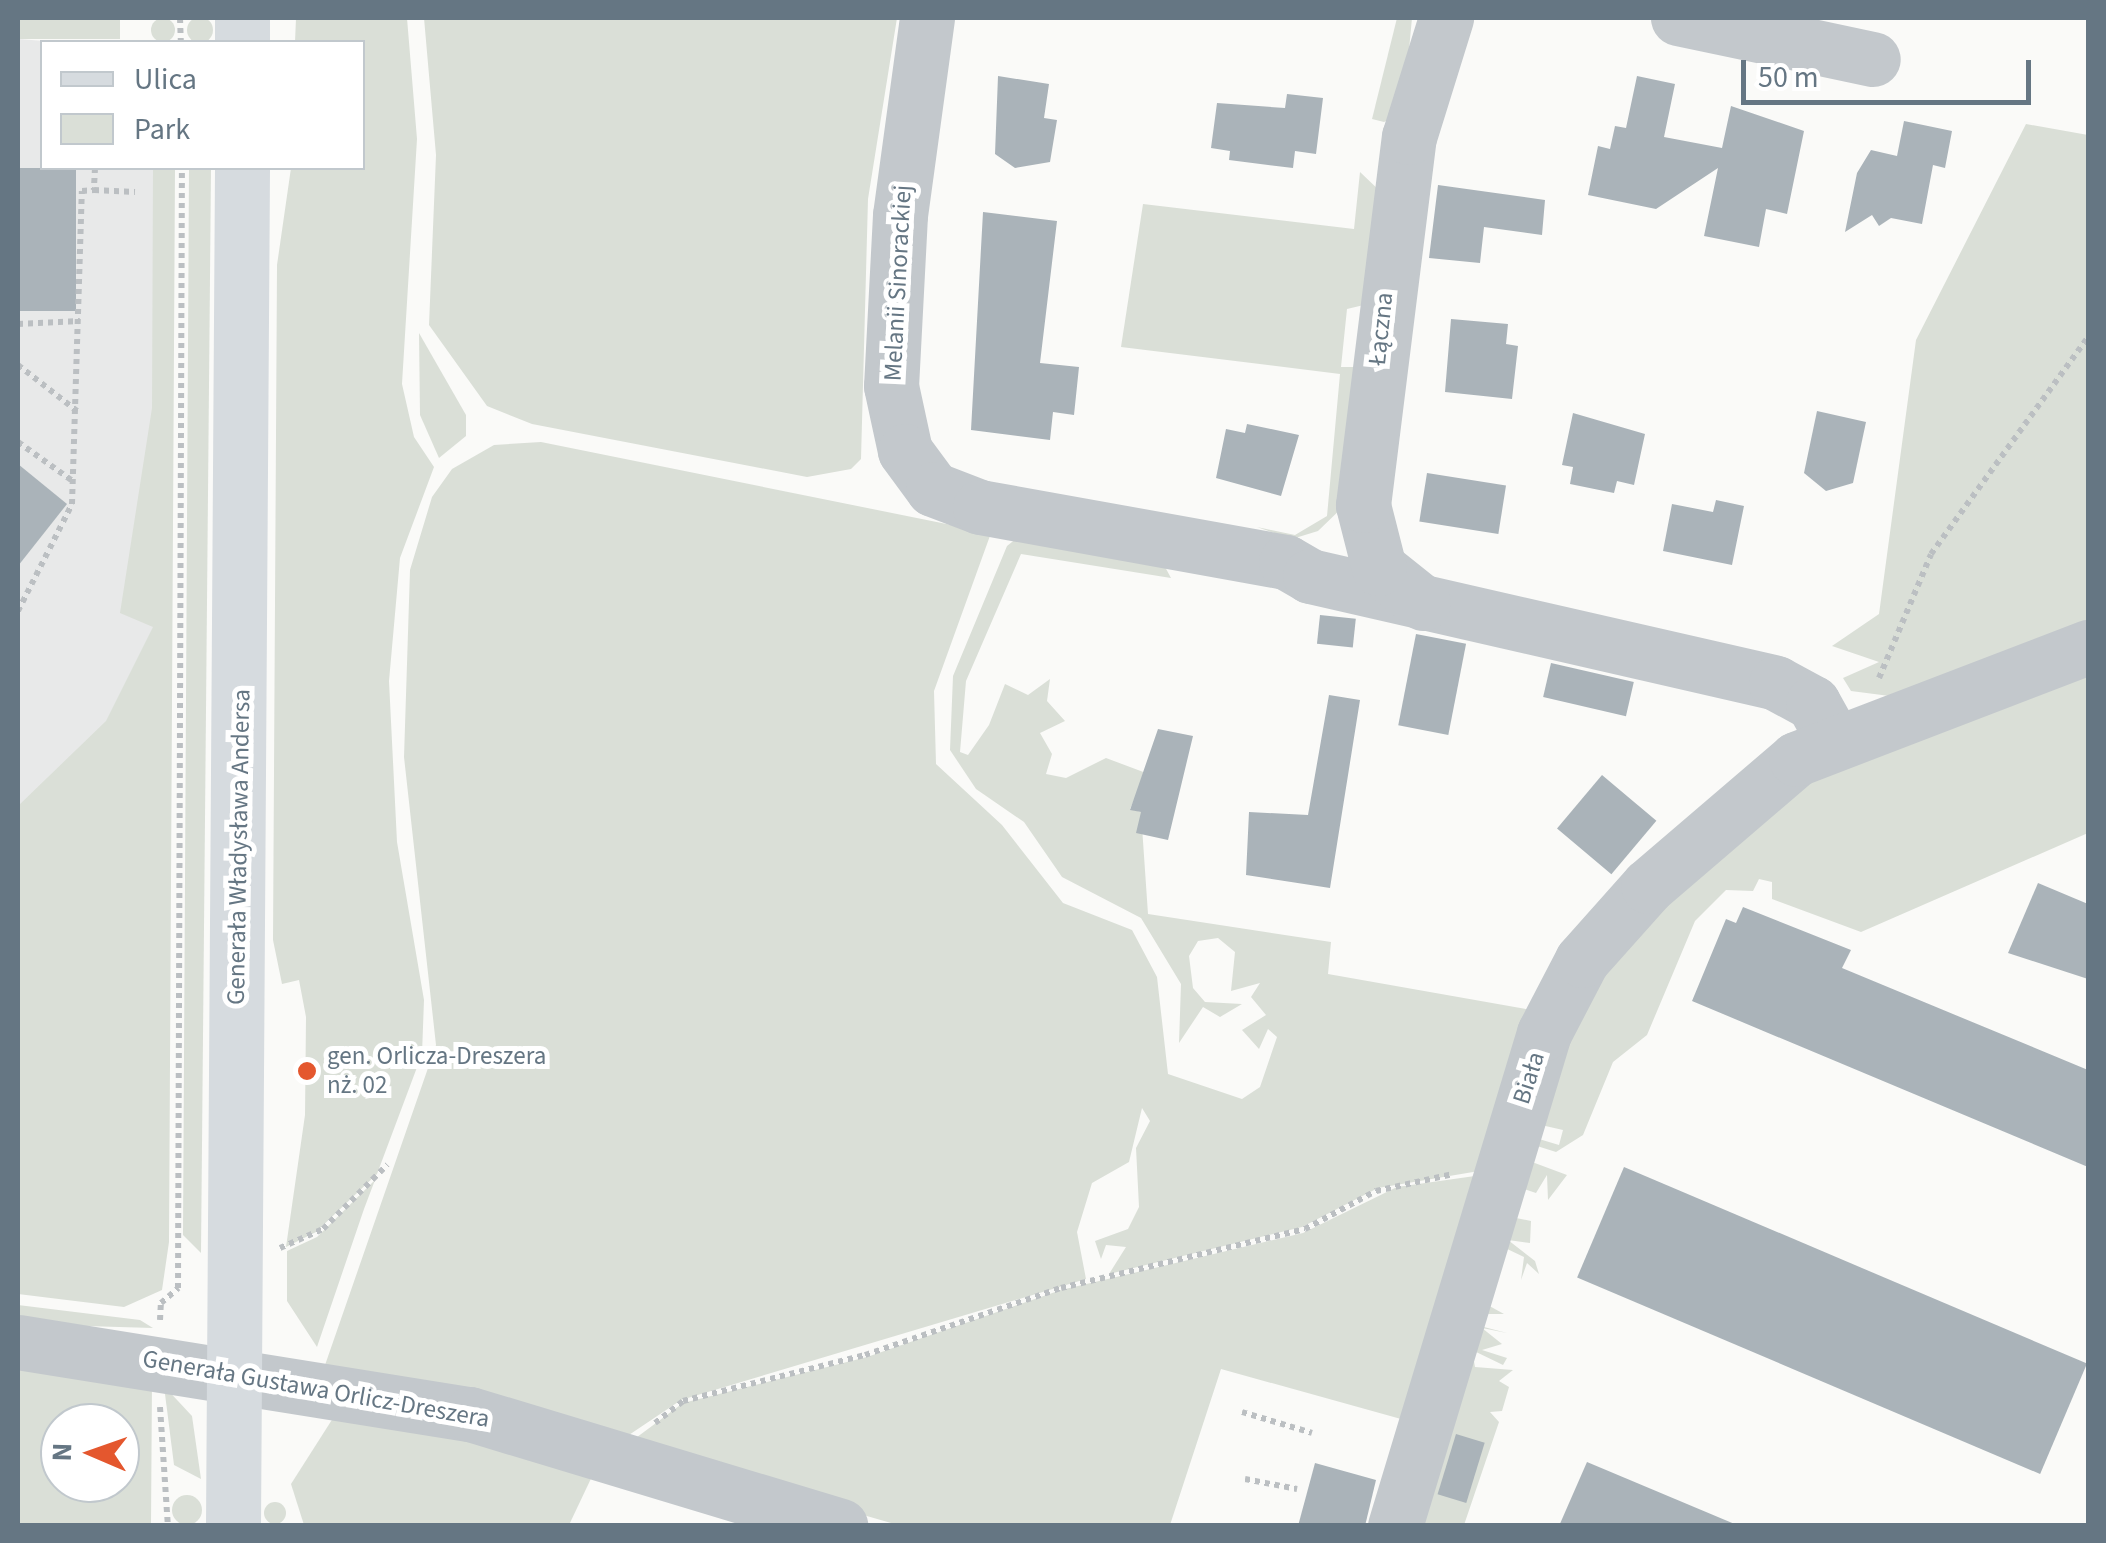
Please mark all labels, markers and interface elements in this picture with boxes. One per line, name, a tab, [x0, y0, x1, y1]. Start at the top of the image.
legend	[40, 40, 365, 170]
scale bar	[1746, 40, 2036, 102]
text: 50 m	[1758, 56, 1819, 99]
text: Ulica	[134, 58, 197, 101]
text: Park	[134, 108, 190, 151]
street label: Melanii Sinorackiej	[878, 184, 918, 382]
street label: Łączna	[1362, 291, 1400, 367]
street label: Generała Władysława Andersa	[221, 689, 257, 1005]
place label: gen. Orlicza-Dreszera nż. 02	[327, 1042, 546, 1101]
street label: Biała	[1506, 1048, 1552, 1108]
marker: gen. Orlicza-Dreszera nż. 02	[296, 1060, 318, 1082]
street label: Generała Gustawa Orlicz-Dreszera	[140, 1344, 492, 1434]
north arrow	[40, 1403, 140, 1503]
text: N	[42, 1442, 82, 1462]

